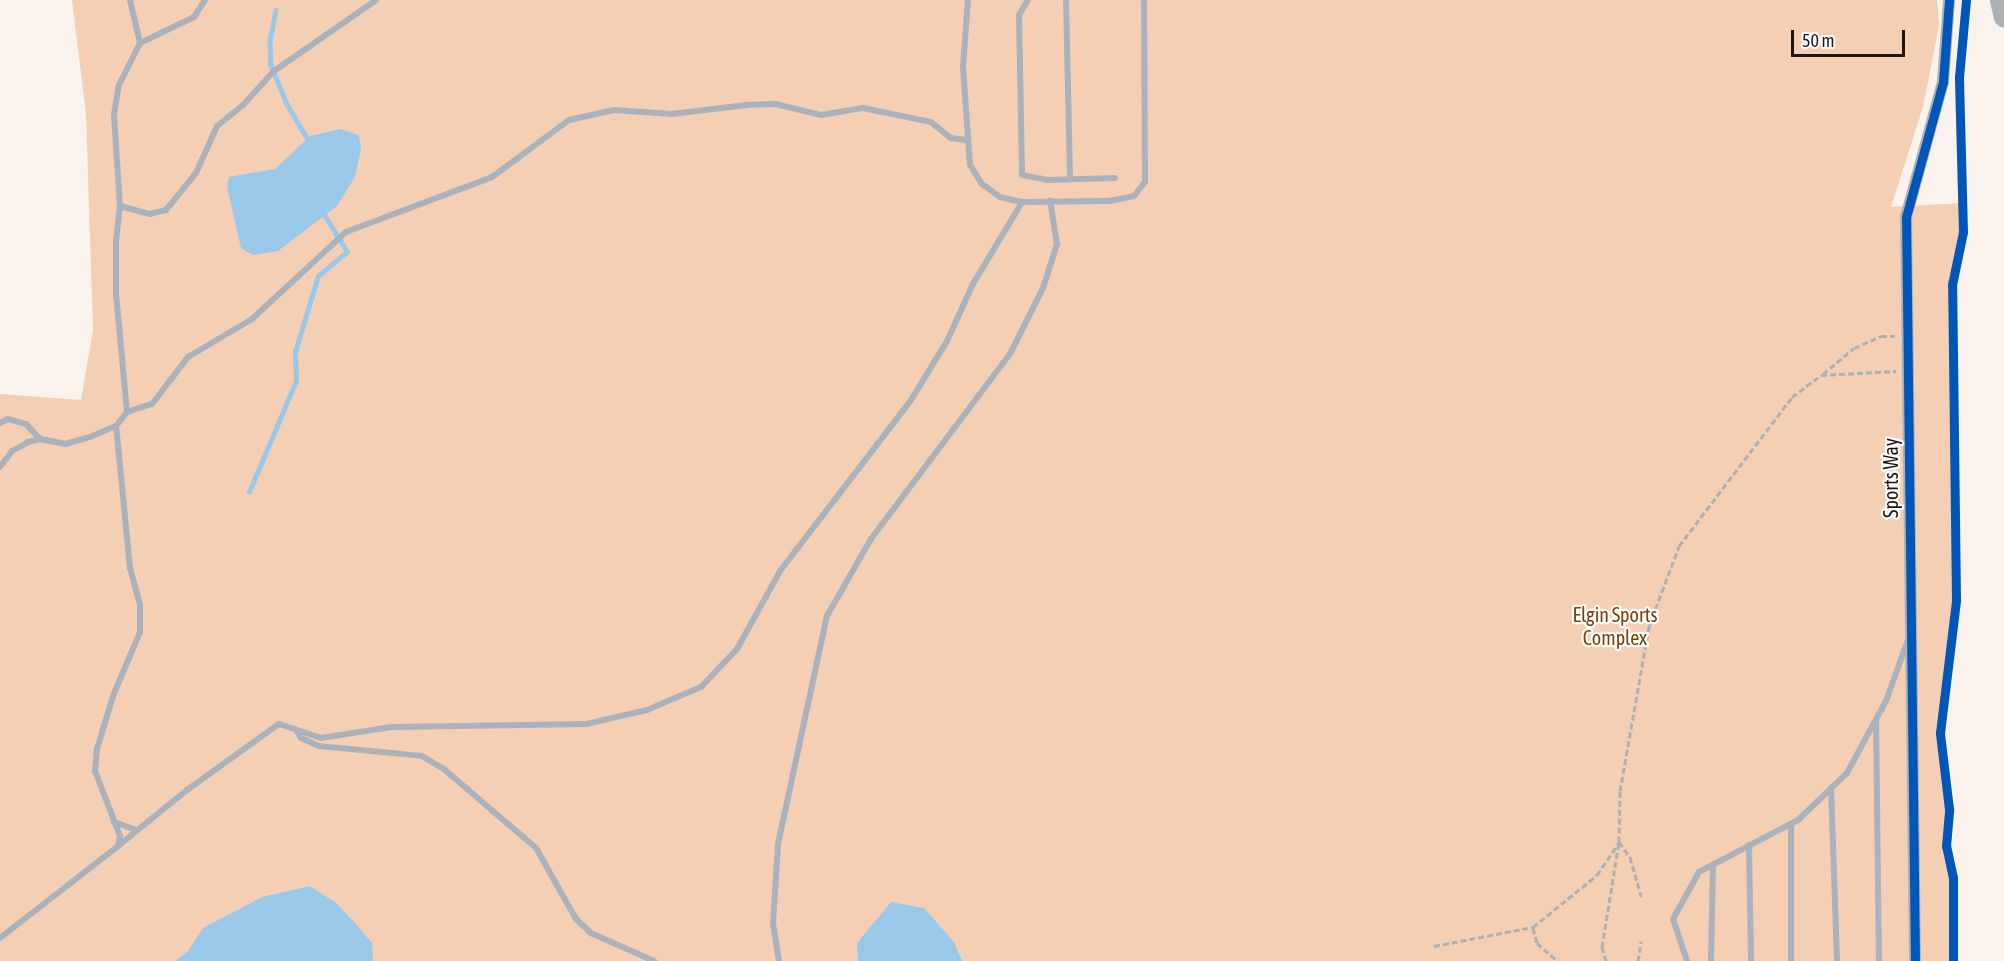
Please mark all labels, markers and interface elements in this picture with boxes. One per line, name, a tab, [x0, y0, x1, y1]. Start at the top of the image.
scale bar	[1794, 18, 1908, 56]
text: 50 m	[1802, 30, 1834, 51]
street label: Sports Way	[1878, 438, 1902, 518]
park label: Elgin Sports Complex	[1573, 602, 1657, 649]

